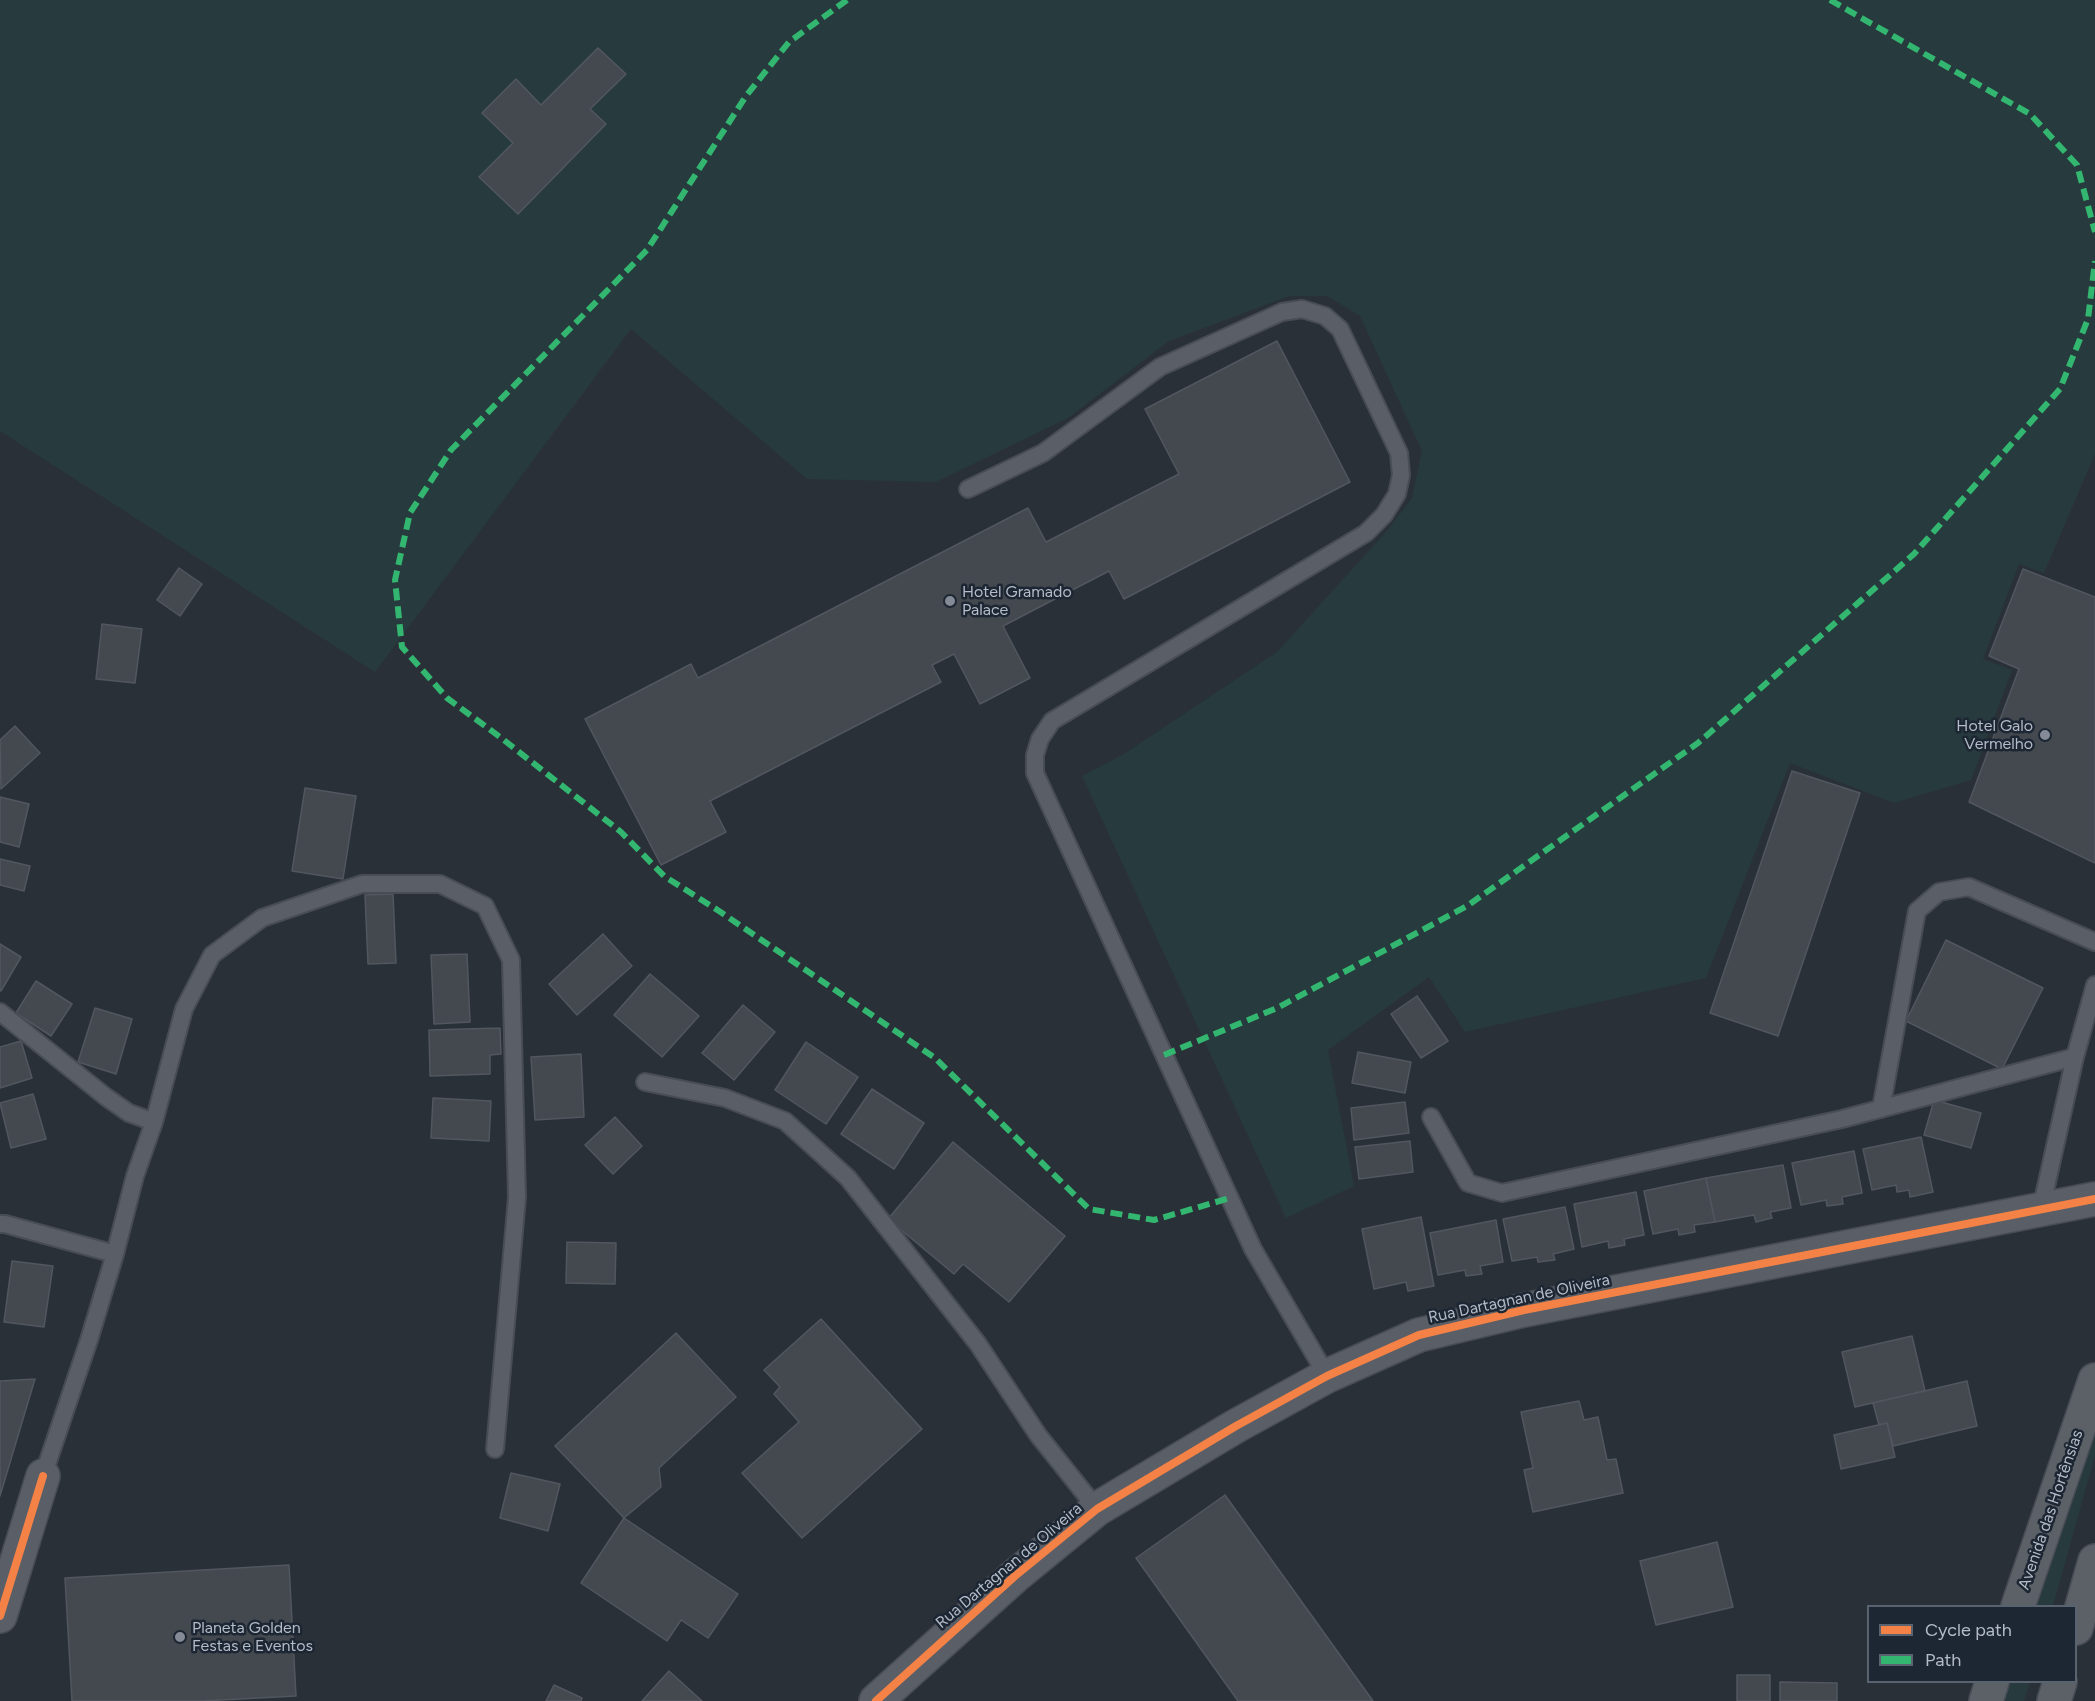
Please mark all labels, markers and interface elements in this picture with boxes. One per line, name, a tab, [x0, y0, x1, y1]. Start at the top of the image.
place label: Hotel Gramado Palace	[962, 582, 1072, 620]
marker: Hotel Gramado Palace	[943, 594, 957, 608]
place label: Hotel Galo Vermelho	[1956, 716, 2033, 754]
marker: Hotel Galo Vermelho	[2038, 728, 2052, 742]
street label: Rua Dartagnan de Oliveira	[1427, 1270, 1611, 1328]
street label: Avenida das Hortênsias	[2015, 1428, 2087, 1592]
street label: Rua Dartagnan de Oliveira	[932, 1499, 1086, 1633]
legend	[1867, 1605, 2077, 1683]
place label: Planeta Golden Festas e Eventos	[192, 1618, 313, 1656]
text: Cycle path	[1925, 1619, 2012, 1641]
marker: Planeta Golden Festas e Eventos	[173, 1630, 187, 1644]
text: Path	[1925, 1649, 1961, 1671]

